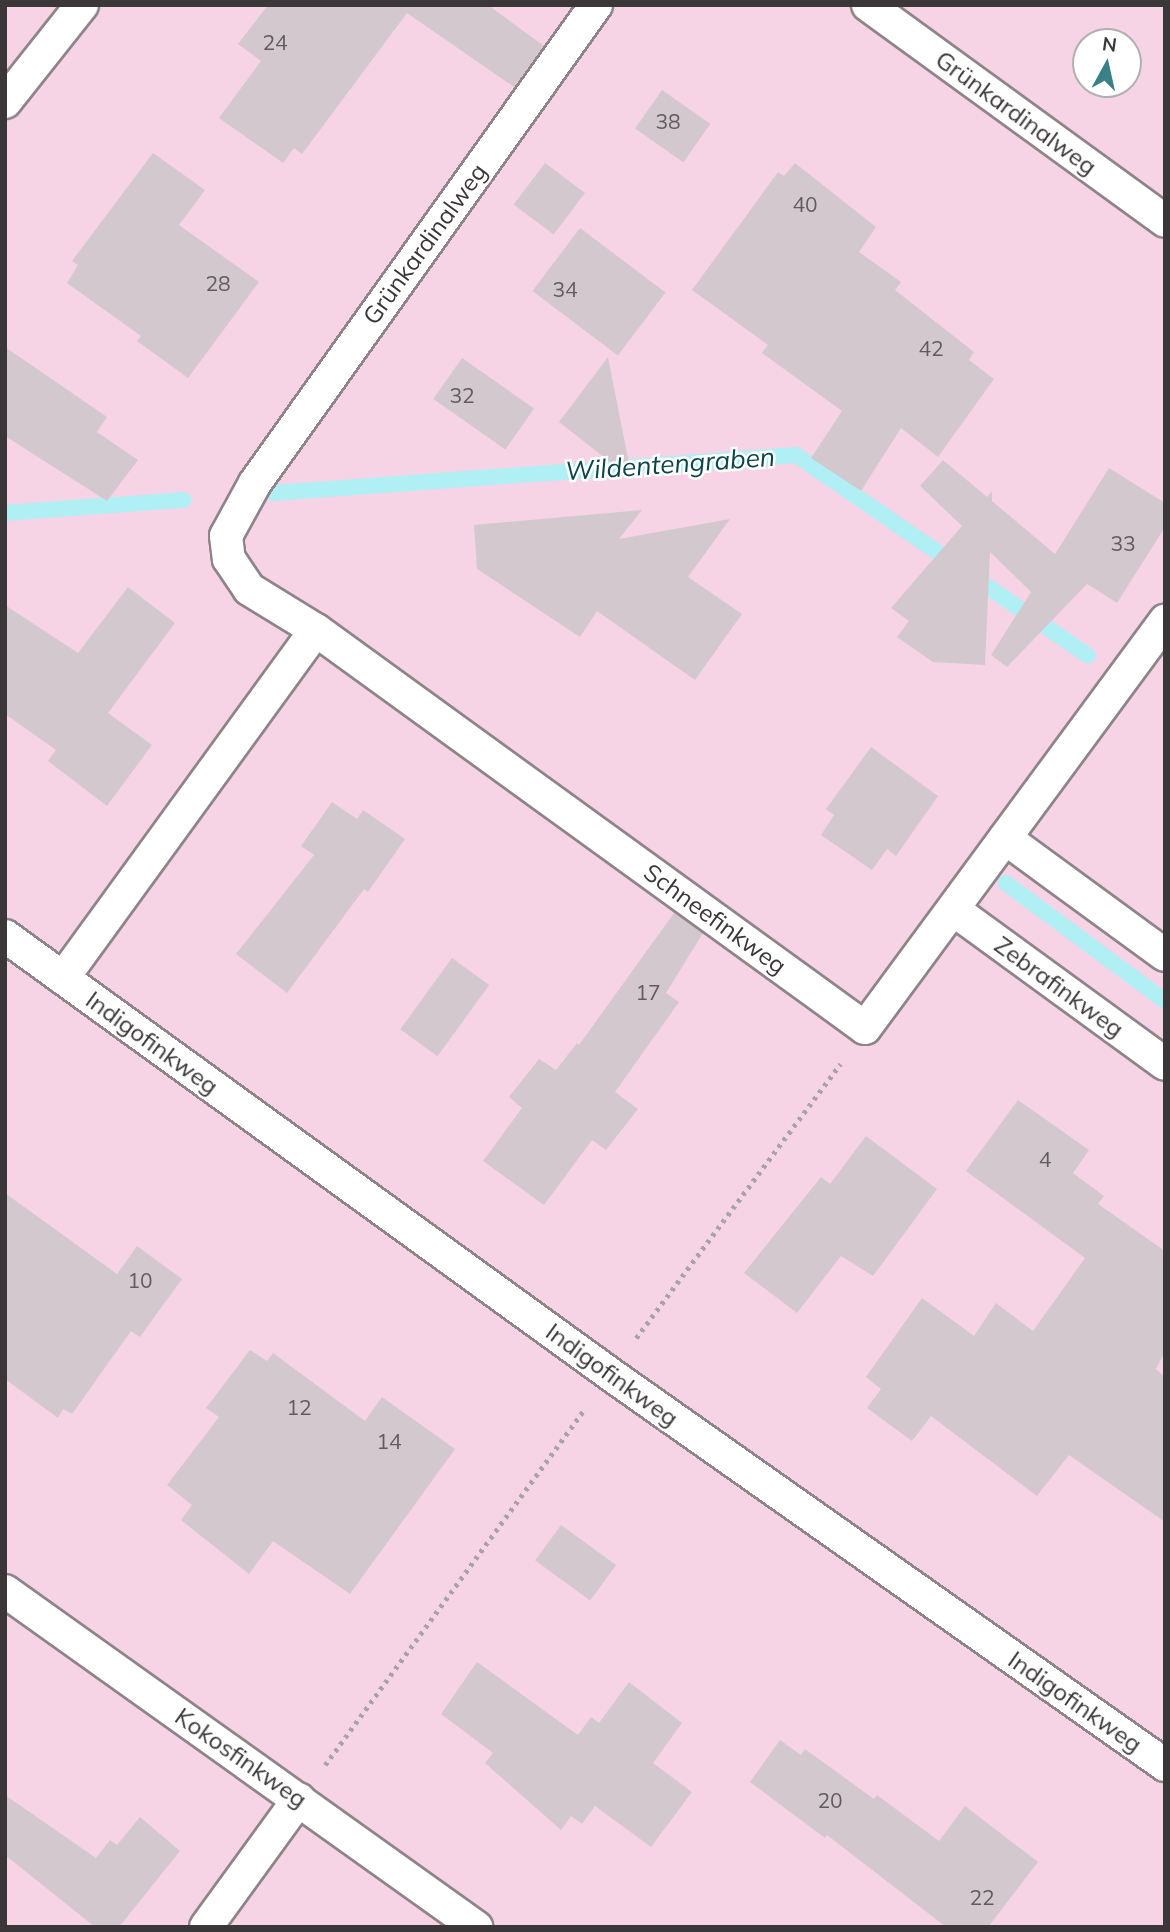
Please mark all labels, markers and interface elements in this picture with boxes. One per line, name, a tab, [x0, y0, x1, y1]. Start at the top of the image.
north arrow	[1072, 28, 1142, 98]
house number: 24	[262, 29, 288, 55]
text: N	[1101, 31, 1118, 57]
street label: Grünkardinalweg	[930, 45, 1102, 181]
house number: 38	[655, 108, 681, 134]
street label: Grünkardinalweg	[357, 158, 493, 330]
house number: 40	[792, 191, 818, 217]
house number: 28	[205, 270, 231, 296]
house number: 34	[552, 276, 578, 302]
house number: 42	[918, 335, 944, 361]
house number: 32	[449, 382, 475, 408]
water label: Wildentengraben	[564, 441, 776, 487]
house number: 33	[1110, 530, 1136, 556]
street label: Schneefinkweg	[638, 858, 792, 980]
street label: Zebrafinkweg	[989, 931, 1129, 1043]
house number: 17	[635, 979, 661, 1005]
street label: Indigofinkweg	[80, 985, 224, 1101]
house number: 4	[1039, 1146, 1051, 1172]
house number: 10	[127, 1267, 153, 1293]
street label: Indigofinkweg	[540, 1317, 684, 1433]
house number: 12	[286, 1394, 312, 1420]
house number: 14	[376, 1428, 402, 1454]
street label: Indigofinkweg	[1003, 1645, 1147, 1759]
street label: Kokosfinkweg	[170, 1702, 312, 1814]
house number: 20	[817, 1787, 843, 1813]
house number: 22	[969, 1884, 995, 1910]

